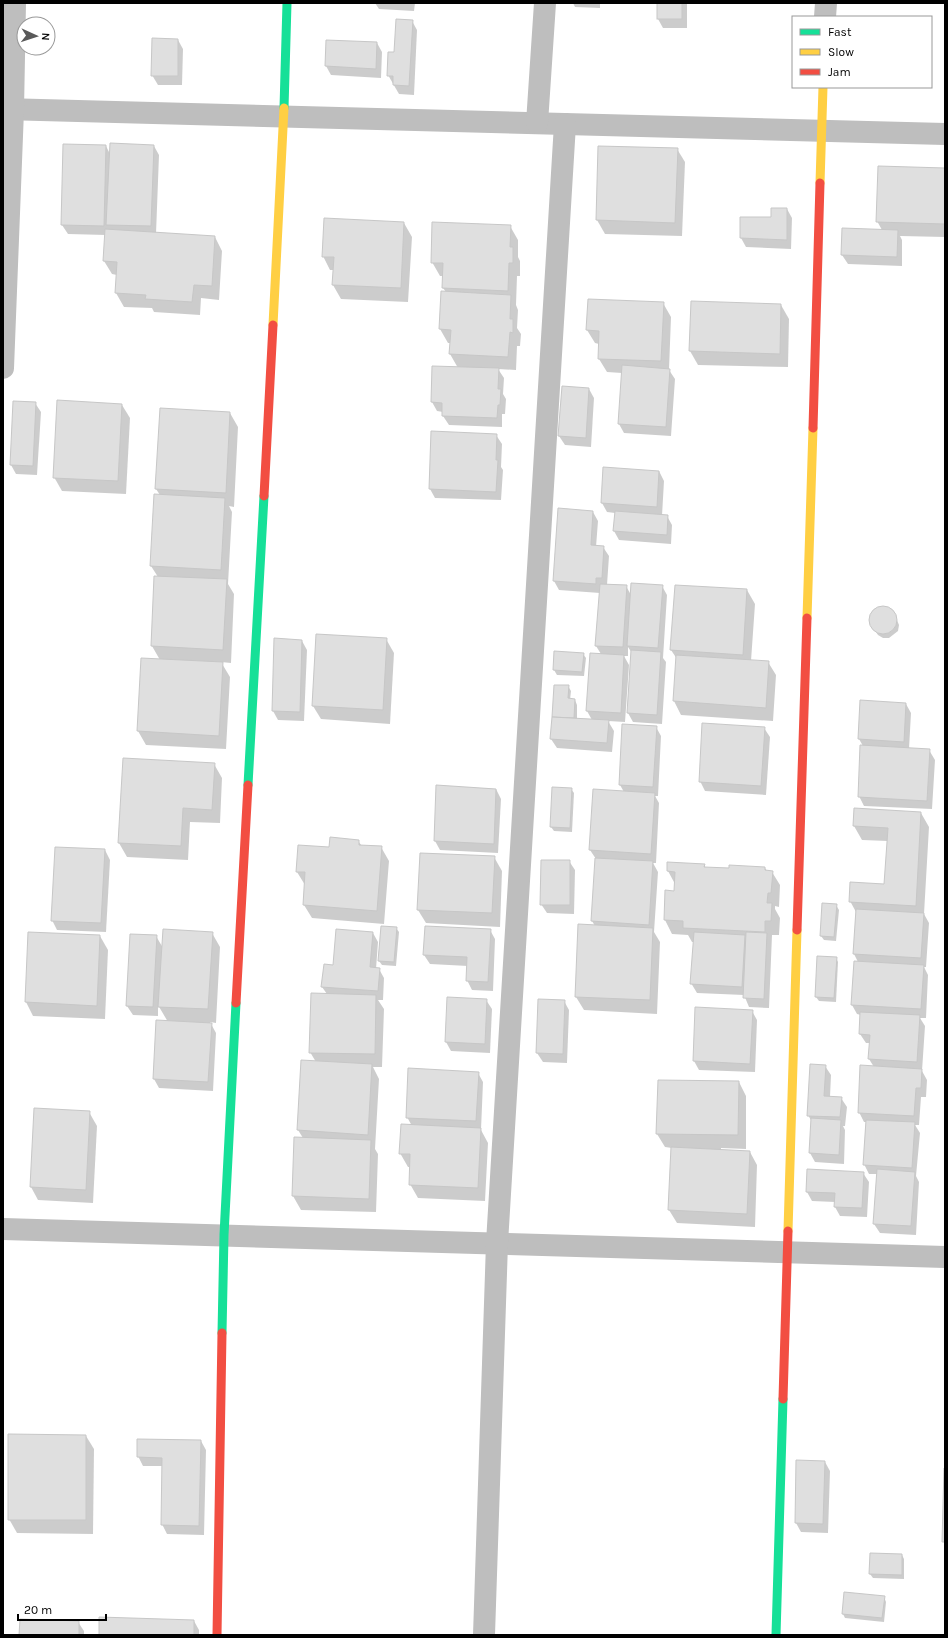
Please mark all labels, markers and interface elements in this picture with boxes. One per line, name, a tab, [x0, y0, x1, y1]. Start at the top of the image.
north arrow	[16, 16, 56, 56]
legend	[792, 16, 932, 88]
text: Fast	[828, 25, 852, 39]
text: N	[39, 32, 52, 41]
text: Slow	[828, 45, 854, 59]
text: Jam	[828, 65, 851, 79]
scale bar	[18, 1596, 106, 1622]
text: 20 m	[24, 1603, 52, 1617]

